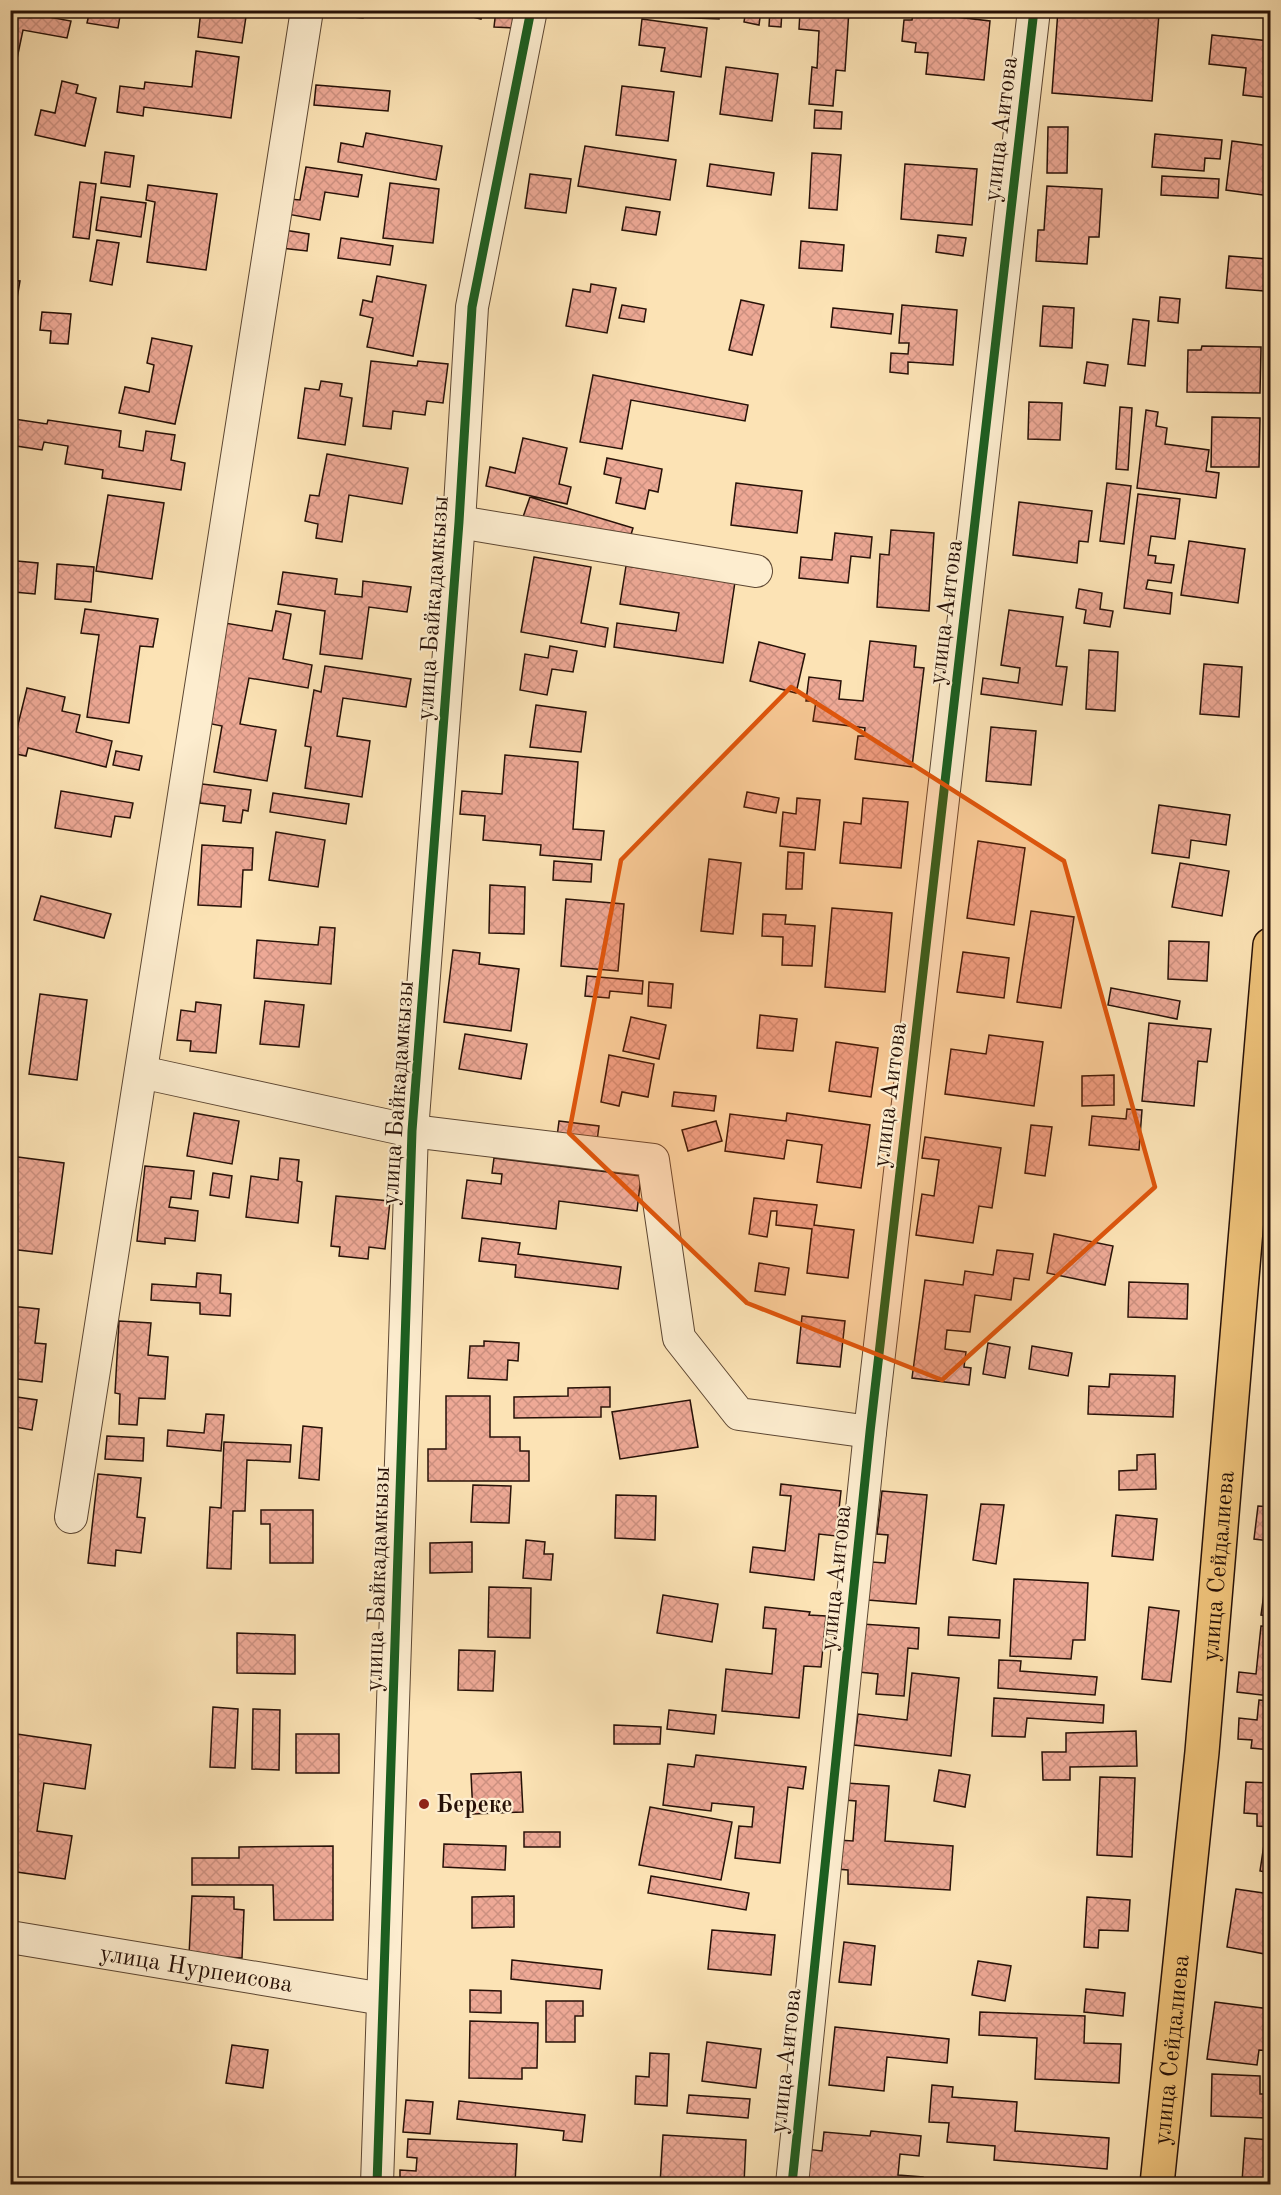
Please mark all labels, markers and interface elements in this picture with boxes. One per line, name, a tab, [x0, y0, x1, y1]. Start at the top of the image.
street label: улица Аитова	[981, 55, 1023, 203]
street label: улица Байкадамкызы	[414, 495, 454, 721]
street label: улица Аитова	[926, 538, 968, 686]
street label: улица Байкадамкызы	[379, 980, 419, 1206]
street label: улица Аитова	[870, 1021, 912, 1169]
street label: улица Байкадамкызы	[363, 1466, 395, 1692]
street label: улица Сейдалиева	[1200, 1470, 1240, 1662]
street label: улица Аитова	[817, 1504, 857, 1652]
place label: Береке	[436, 1794, 513, 1818]
marker: Береке	[417, 1797, 431, 1811]
street label: улица Нурпеисова	[98, 1942, 294, 1998]
street label: улица Сейдалиева	[1151, 1953, 1195, 2146]
street label: улица Аитова	[767, 1987, 807, 2135]

